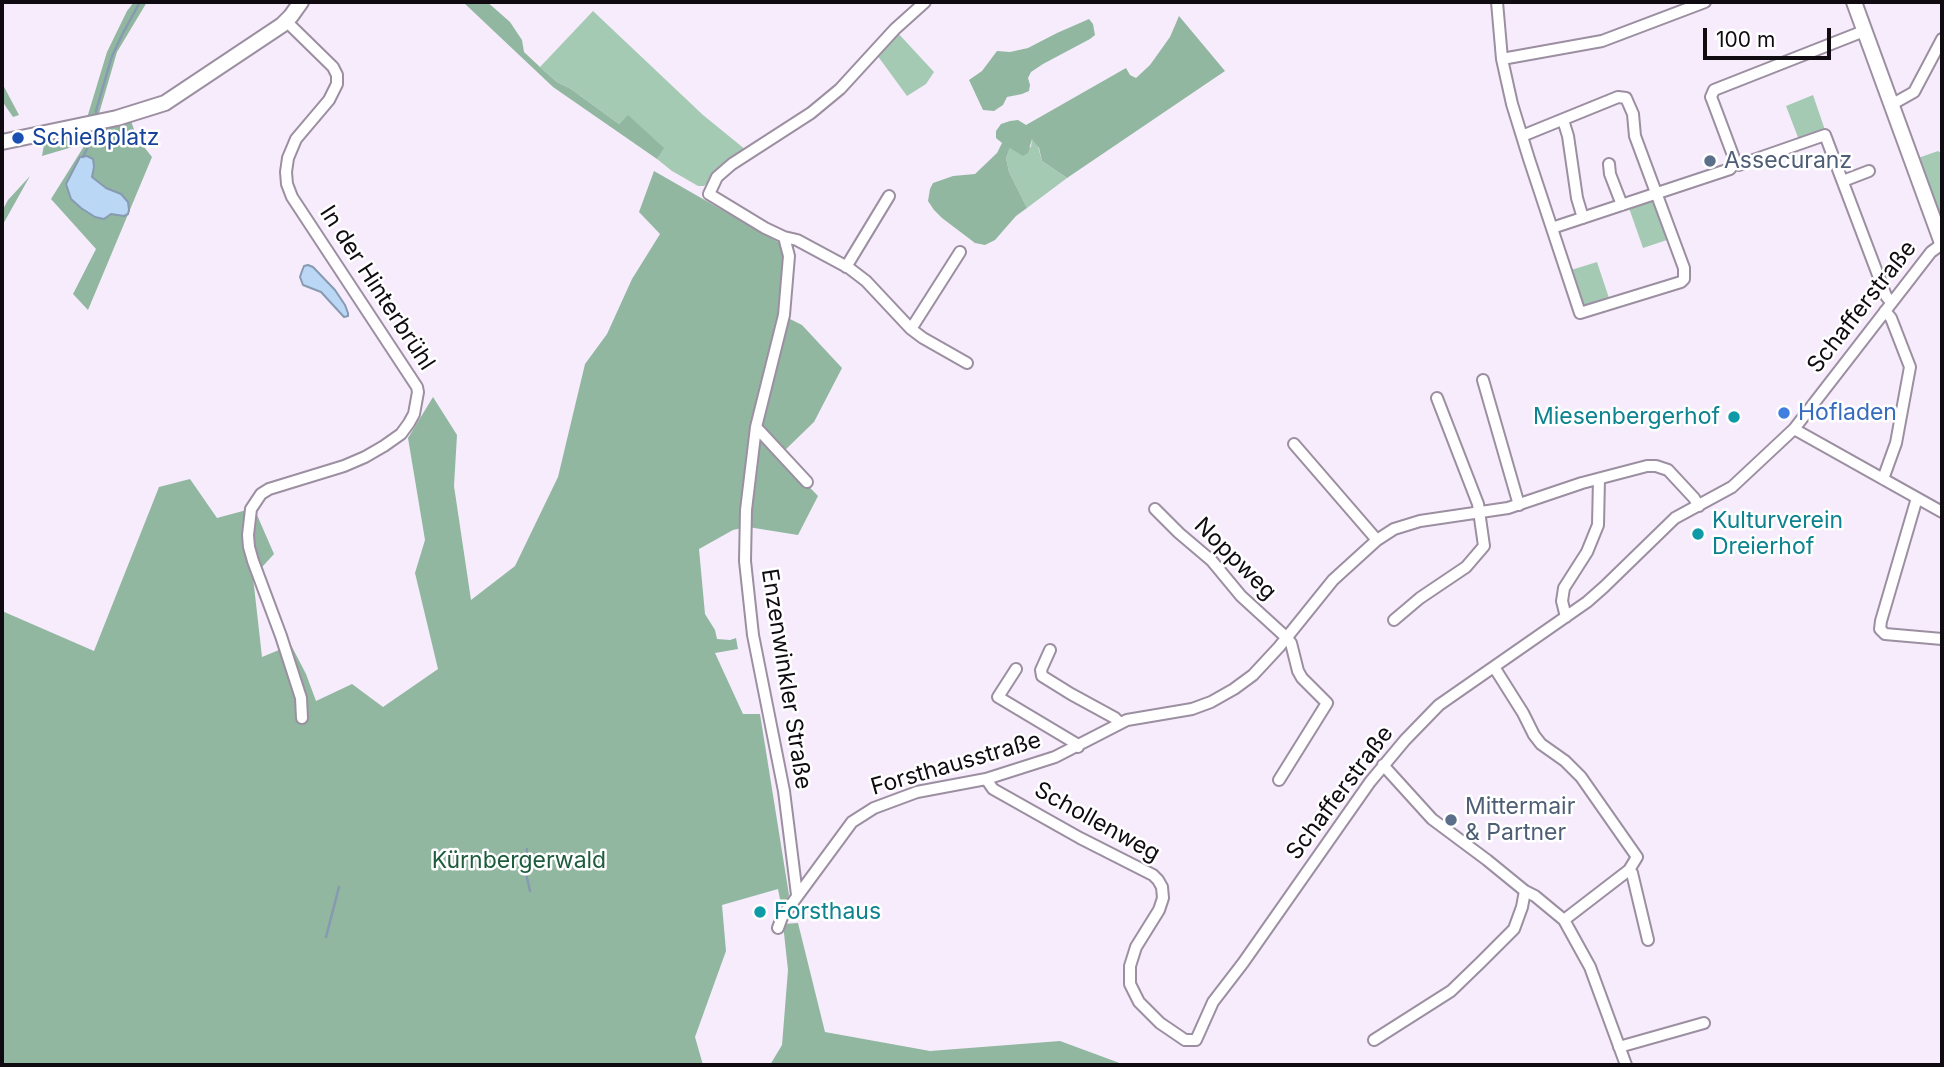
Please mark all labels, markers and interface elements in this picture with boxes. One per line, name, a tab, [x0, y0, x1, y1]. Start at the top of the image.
scale bar	[1706, 14, 1834, 58]
text: 100 m	[1716, 27, 1775, 52]
place label: Schießplatz	[32, 124, 159, 152]
marker: Schießplatz	[10, 130, 26, 146]
place label: Assecuranz	[1724, 147, 1852, 175]
marker: Assecuranz	[1702, 153, 1718, 169]
street label: In der Hinterbrühl	[314, 201, 440, 375]
street label: Schafferstraße	[1802, 235, 1922, 379]
place label: Hofladen	[1798, 399, 1897, 427]
place label: Miesenbergerhof	[1533, 403, 1720, 431]
marker: Hofladen	[1776, 405, 1792, 421]
marker: Miesenbergerhof	[1726, 409, 1742, 425]
place label: Kulturverein Dreierhof	[1712, 507, 1843, 561]
street label: Noppweg	[1188, 512, 1282, 606]
marker: Kulturverein Dreierhof	[1690, 526, 1706, 542]
street label: Enzenwinkler Straße	[755, 567, 817, 791]
street label: Schafferstraße	[1281, 721, 1399, 865]
street label: Forsthausstraße	[868, 726, 1044, 802]
street label: Schollenweg	[1029, 776, 1165, 868]
place label: Mittermair & Partner	[1465, 793, 1575, 847]
marker: Mittermair & Partner	[1443, 812, 1459, 828]
park label: Kürnbergerwald	[432, 847, 606, 875]
place label: Forsthaus	[774, 898, 881, 926]
marker: Forsthaus	[752, 904, 768, 920]

